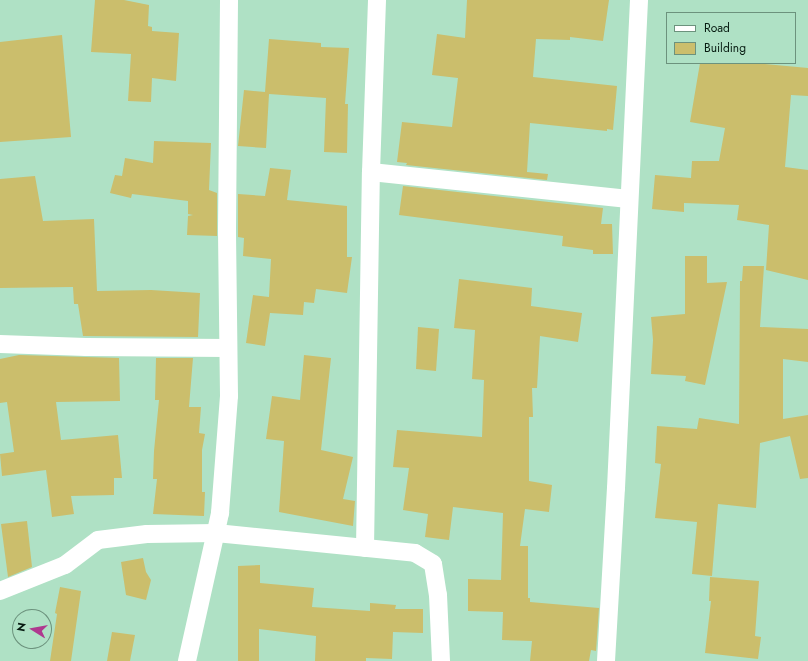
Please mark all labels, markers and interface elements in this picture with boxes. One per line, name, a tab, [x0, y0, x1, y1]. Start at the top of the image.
legend	[666, 12, 796, 64]
text: Road	[704, 19, 730, 37]
text: Building	[704, 39, 746, 57]
north arrow	[12, 609, 52, 649]
text: N	[13, 621, 30, 633]

